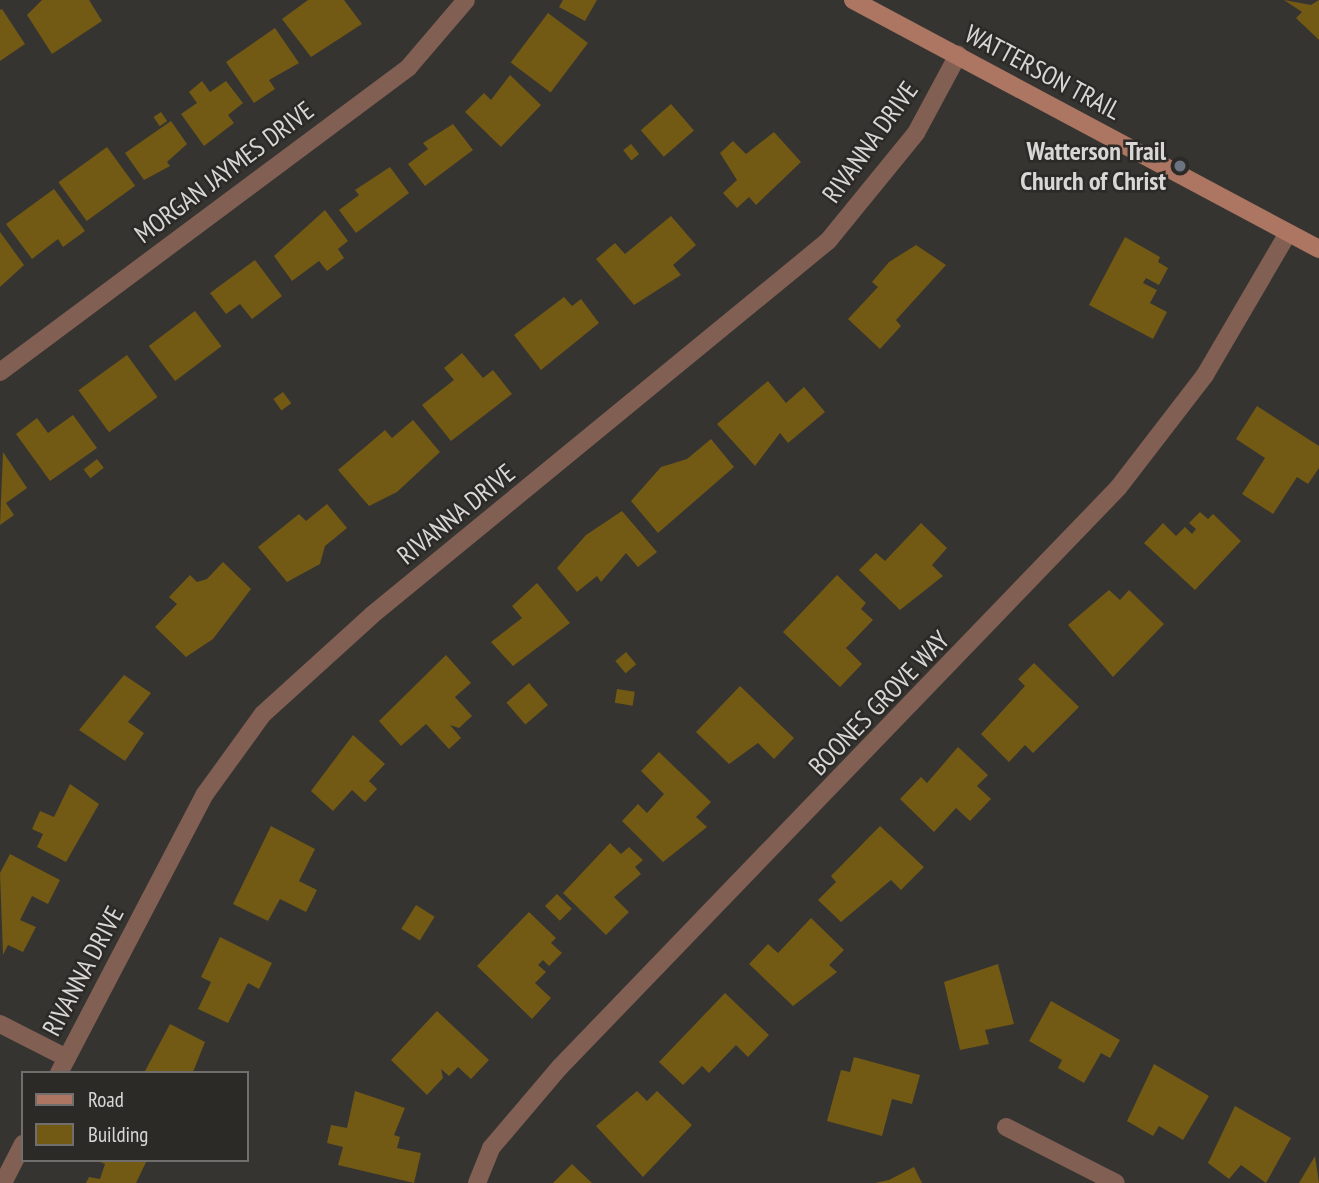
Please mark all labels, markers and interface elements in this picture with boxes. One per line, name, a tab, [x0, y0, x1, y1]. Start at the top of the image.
street label: WATTERSON TRAIL	[959, 18, 1127, 126]
street label: RIVANNA DRIVE	[815, 75, 925, 209]
street label: MORGAN JAYMES DRIVE	[128, 95, 320, 249]
place label: Watterson Trail Church of Christ	[1020, 135, 1166, 196]
marker: Watterson Trail Church of Christ	[1172, 158, 1188, 174]
street label: RIVANNA DRIVE	[391, 457, 521, 571]
street label: BOONES GROVE WAY	[802, 624, 956, 782]
street label: RIVANNA DRIVE	[36, 901, 130, 1041]
legend	[21, 1071, 248, 1162]
text: Road	[88, 1086, 124, 1113]
text: Building	[88, 1121, 148, 1148]

